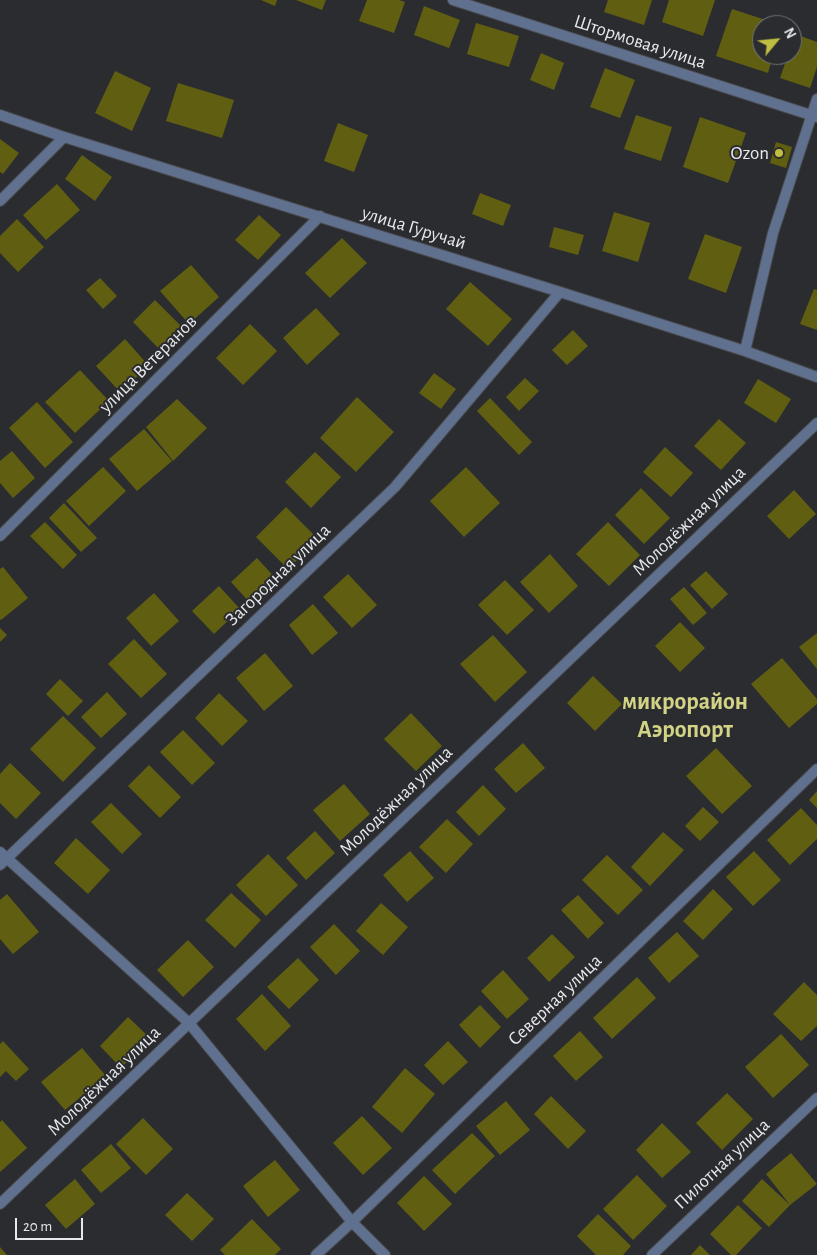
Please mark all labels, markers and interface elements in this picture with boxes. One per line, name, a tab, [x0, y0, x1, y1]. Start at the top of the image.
street label: Штормовая улица	[571, 10, 709, 74]
north arrow	[752, 15, 802, 65]
text: N	[781, 26, 798, 41]
place label: Ozon	[730, 142, 769, 164]
marker: Ozon	[773, 147, 785, 159]
street label: улица Гуручай	[359, 201, 469, 255]
street label: улица Ветеранов	[94, 310, 202, 418]
street label: Молодёжная улица	[628, 461, 750, 581]
street label: Загородная улица	[221, 519, 335, 631]
district label: микрорайон Аэропорт	[622, 688, 748, 744]
street label: Молодёжная улица	[335, 741, 457, 861]
street label: Северная улица	[503, 949, 607, 1051]
street label: Молодёжная улица	[43, 1021, 165, 1141]
street label: Пилотная улица	[669, 1114, 775, 1214]
scale bar	[18, 1208, 85, 1240]
text: 20 m	[23, 1219, 52, 1234]

